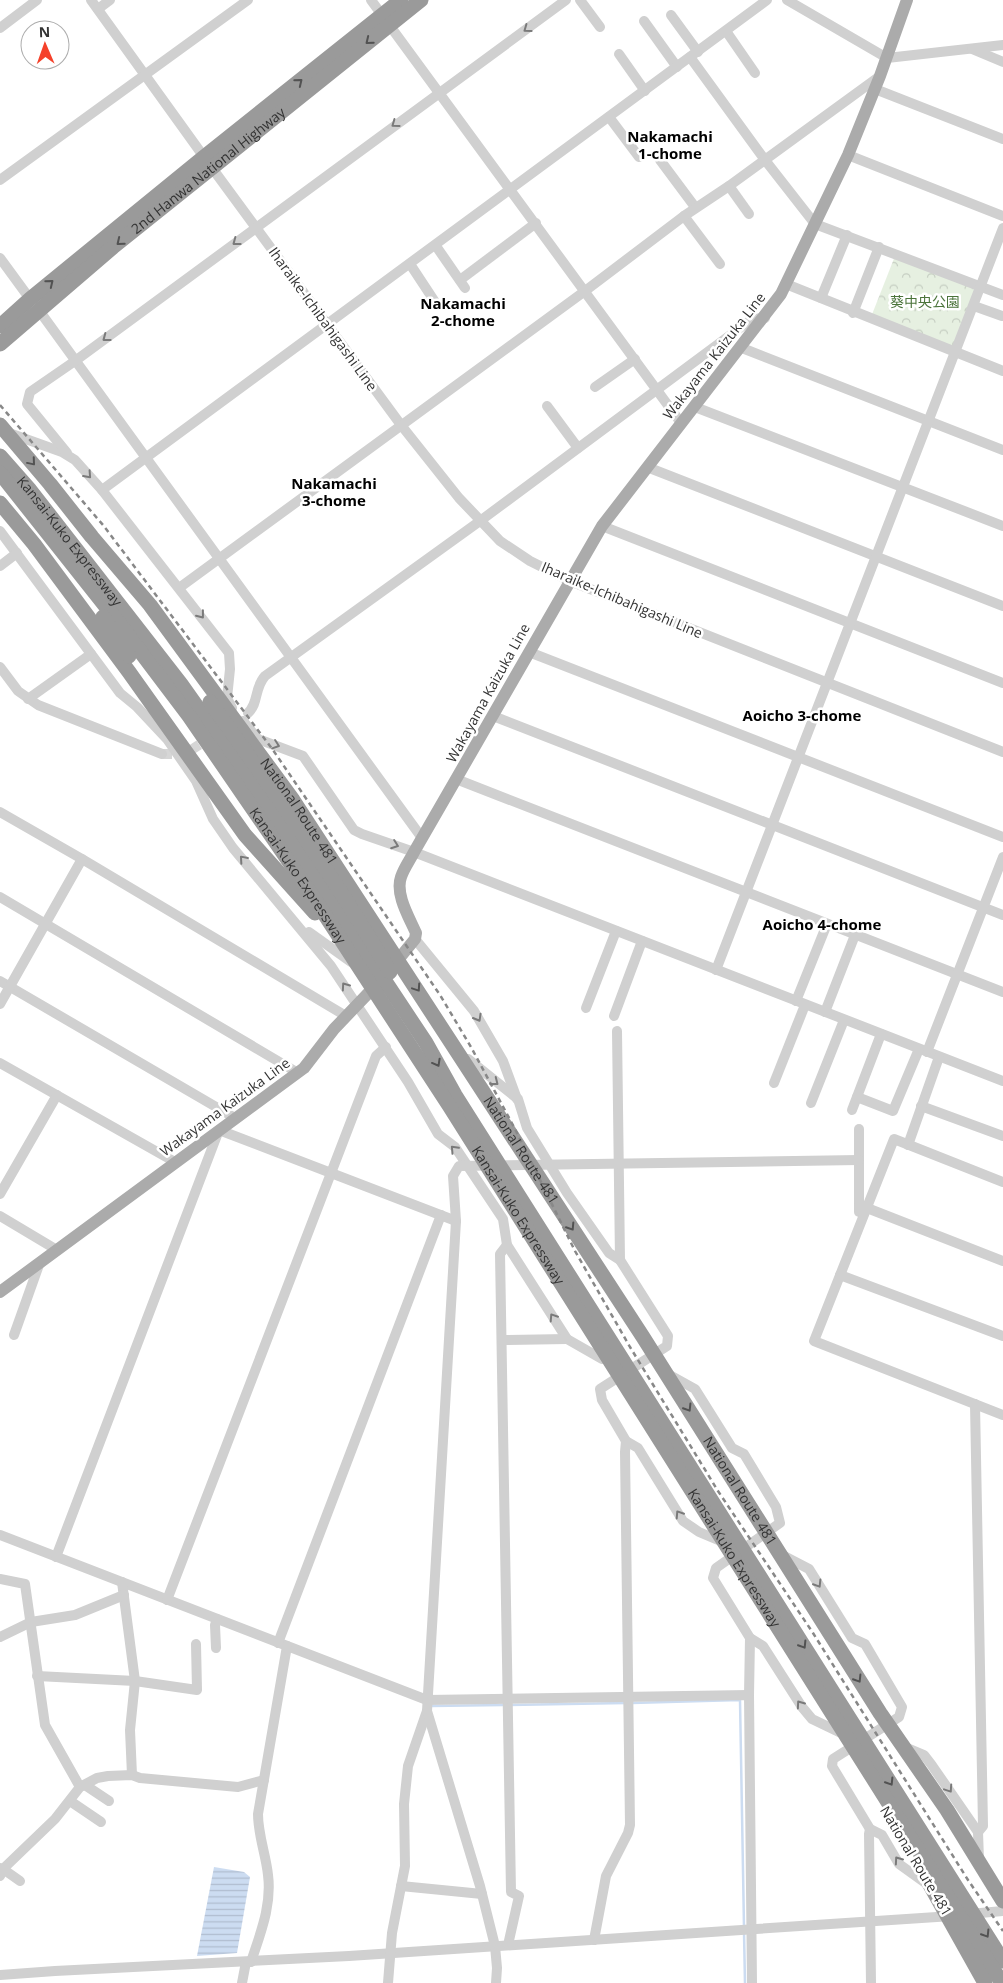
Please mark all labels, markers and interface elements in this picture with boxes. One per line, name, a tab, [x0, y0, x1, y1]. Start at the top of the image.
north arrow	[20, 20, 70, 70]
text: N	[39, 22, 51, 41]
one-way arrow	[524, 23, 533, 31]
one-way arrow	[366, 36, 375, 44]
one-way arrow	[293, 79, 302, 87]
street label: 2nd Hanwa National Highway	[127, 102, 290, 238]
one-way arrow	[392, 119, 401, 127]
district label: Nakamachi 1-chome	[627, 126, 713, 163]
one-way arrow	[117, 236, 126, 244]
one-way arrow	[233, 236, 242, 244]
street label: Iharaike-Ichibahigashi Line	[265, 243, 382, 395]
one-way arrow	[44, 280, 53, 288]
street label: Wakayama Kaizuka Line	[658, 288, 769, 423]
park label: 葵中央公園	[890, 292, 960, 311]
district label: Nakamachi 2-chome	[420, 293, 506, 330]
one-way arrow	[103, 333, 112, 341]
one-way arrow	[26, 457, 35, 466]
one-way arrow	[82, 469, 91, 478]
street label: Kansai-Kuko Expressway	[13, 472, 127, 611]
district label: Nakamachi 3-chome	[291, 473, 377, 510]
street label: Iharaike-Ichibahigashi Line	[539, 557, 706, 642]
one-way arrow	[195, 610, 204, 619]
street label: Wakayama Kaizuka Line	[441, 620, 534, 766]
district label: Aoicho 3-chome	[743, 705, 862, 725]
one-way arrow	[271, 739, 280, 749]
street label: National Route 481	[256, 754, 343, 868]
street label: Kansai-Kuko Expressway	[246, 803, 352, 948]
one-way arrow	[390, 839, 398, 849]
one-way arrow	[239, 856, 248, 865]
district label: Aoicho 4-chome	[763, 914, 882, 934]
one-way arrow	[342, 982, 351, 991]
one-way arrow	[411, 982, 420, 992]
one-way arrow	[472, 1012, 482, 1021]
street label: Wakayama Kaizuka Line	[156, 1053, 294, 1160]
one-way arrow	[431, 1057, 441, 1066]
one-way arrow	[489, 1076, 498, 1084]
street label: National Route 481	[479, 1092, 564, 1207]
street label: Kansai-Kuko Expressway	[468, 1142, 570, 1289]
one-way arrow	[451, 1145, 460, 1154]
one-way arrow	[565, 1222, 574, 1231]
one-way arrow	[550, 1313, 559, 1322]
one-way arrow	[681, 1402, 691, 1411]
street label: National Route 481	[699, 1433, 782, 1549]
street label: Kansai-Kuko Expressway	[684, 1485, 786, 1631]
one-way arrow	[675, 1510, 685, 1519]
one-way arrow	[812, 1578, 822, 1587]
one-way arrow	[797, 1639, 806, 1648]
one-way arrow	[852, 1673, 862, 1682]
one-way arrow	[797, 1700, 806, 1710]
one-way arrow	[883, 1777, 893, 1786]
one-way arrow	[943, 1783, 952, 1793]
street label: National Route 481	[876, 1802, 957, 1919]
one-way arrow	[895, 1856, 904, 1866]
one-way arrow	[980, 1929, 989, 1938]

